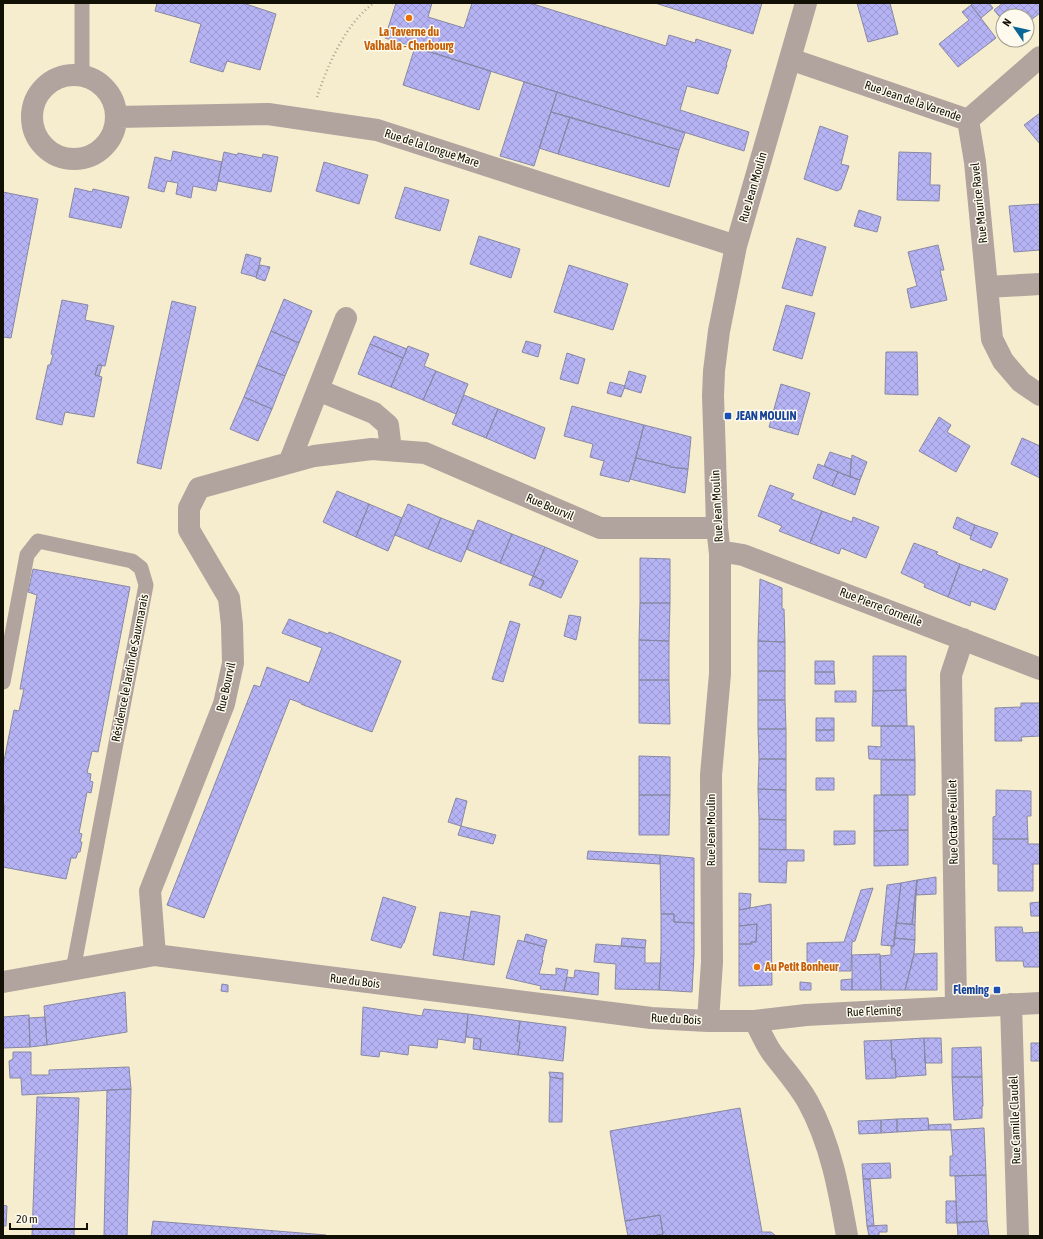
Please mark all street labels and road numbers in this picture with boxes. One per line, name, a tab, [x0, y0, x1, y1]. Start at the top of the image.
street label: Rue Jean de la Varende	[863, 78, 963, 124]
street label: Rue de la Longue Mare	[383, 126, 481, 170]
street label: Rue Jean Moulin	[736, 150, 770, 224]
street label: Rue Maurice Ravel	[968, 161, 990, 244]
street label: Rue Jean Moulin	[708, 469, 726, 543]
street label: Rue Bourvil	[524, 491, 577, 524]
street label: Rue Pierre Corneille	[838, 585, 924, 629]
street label: Résidence le Jardin de Sauxmarais	[109, 593, 151, 743]
street label: Rue Bourvil	[214, 660, 239, 713]
street label: Rue Octave Feuillet	[945, 779, 961, 865]
street label: Rue Jean Moulin	[704, 794, 718, 866]
street label: Rue du Bois	[329, 971, 381, 991]
street label: Rue Fleming	[846, 1003, 902, 1019]
street label: Rue du Bois	[650, 1011, 702, 1027]
street label: Rue Camille Claudel	[1006, 1075, 1024, 1165]

